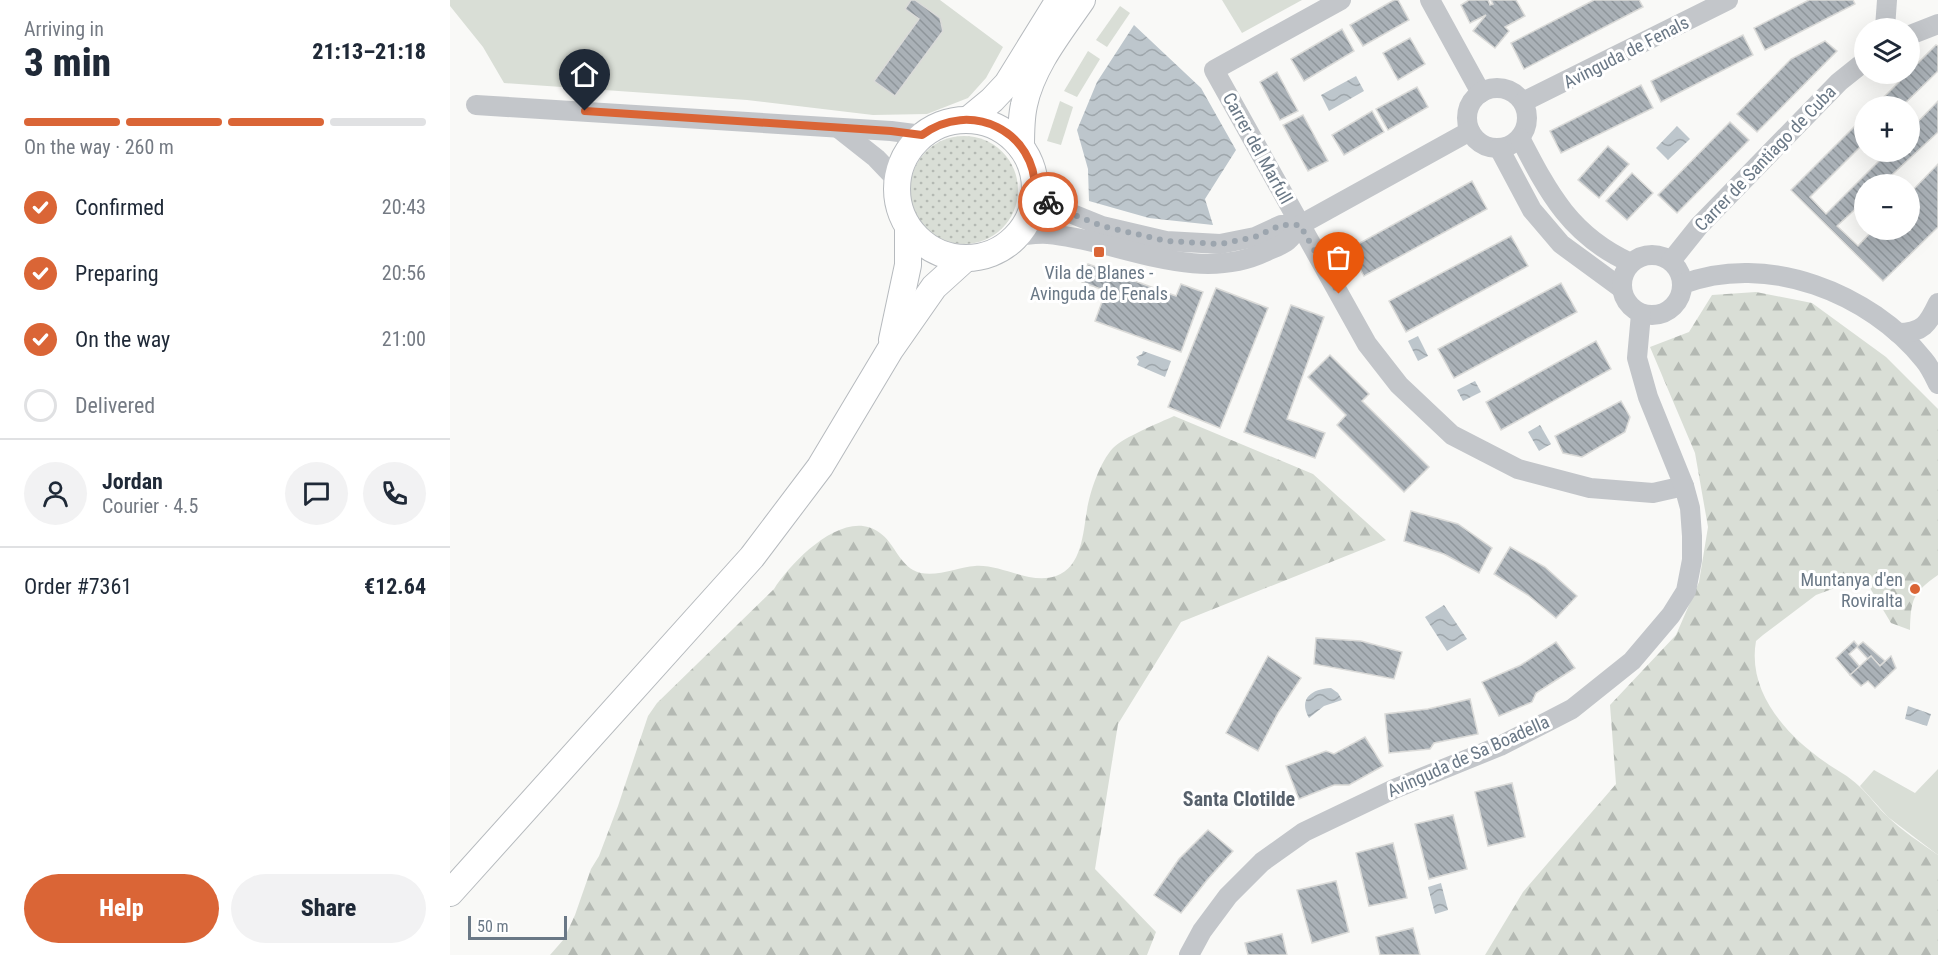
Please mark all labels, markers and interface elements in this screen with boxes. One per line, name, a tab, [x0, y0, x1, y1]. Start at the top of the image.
street label: Avinguda de Fenals	[1560, 11, 1692, 93]
text: Arriving in	[24, 17, 104, 41]
map controls	[1854, 18, 1920, 240]
button: layers	[1854, 18, 1920, 84]
text: 21:13–21:18	[312, 39, 426, 64]
text: 3 min	[24, 40, 111, 86]
pin	[559, 49, 610, 111]
icon: home	[568, 58, 601, 91]
street label: Carrer de Santiago de Cuba	[1690, 81, 1840, 235]
street label: Carrer del Marfull	[1219, 89, 1297, 207]
button: +	[1854, 96, 1920, 162]
text: On the way · 260 m	[24, 135, 174, 159]
courier	[1018, 172, 1078, 232]
button: −	[1854, 174, 1920, 240]
icon: bike	[1032, 186, 1065, 219]
icon: check	[24, 191, 57, 224]
text: Confirmed	[75, 195, 164, 220]
text: 20:43	[382, 195, 426, 219]
pin	[1313, 232, 1364, 294]
icon: bag	[1322, 241, 1355, 274]
marker: Vila de Blanes - Avinguda de Fenals	[1092, 245, 1106, 259]
icon: check	[24, 257, 57, 290]
text: Preparing	[75, 261, 159, 286]
text: 20:56	[382, 261, 426, 285]
place label: Vila de Blanes - Avinguda de Fenals	[1030, 262, 1168, 304]
icon: check	[24, 323, 57, 356]
text: On the way	[75, 327, 170, 352]
text: 21:00	[382, 327, 426, 351]
text: Delivered	[75, 393, 155, 418]
button: person	[24, 462, 87, 525]
button: chat	[285, 462, 348, 525]
button: phone	[363, 462, 426, 525]
text: Jordan	[102, 469, 163, 494]
text: Courier · 4.5	[102, 494, 198, 518]
place label: Muntanya d'en Roviralta	[1800, 569, 1903, 611]
text: Order #7361	[24, 574, 132, 599]
text: €12.64	[364, 574, 426, 599]
marker: Muntanya d'en Roviralta	[1908, 582, 1922, 596]
street label: Avinguda de Sa Boadella	[1384, 711, 1552, 801]
district label: Santa Clotilde	[1183, 787, 1295, 811]
button: Help	[24, 874, 219, 943]
button: Share	[231, 874, 426, 943]
scale bar	[468, 913, 567, 940]
text: 50 m	[477, 917, 509, 936]

